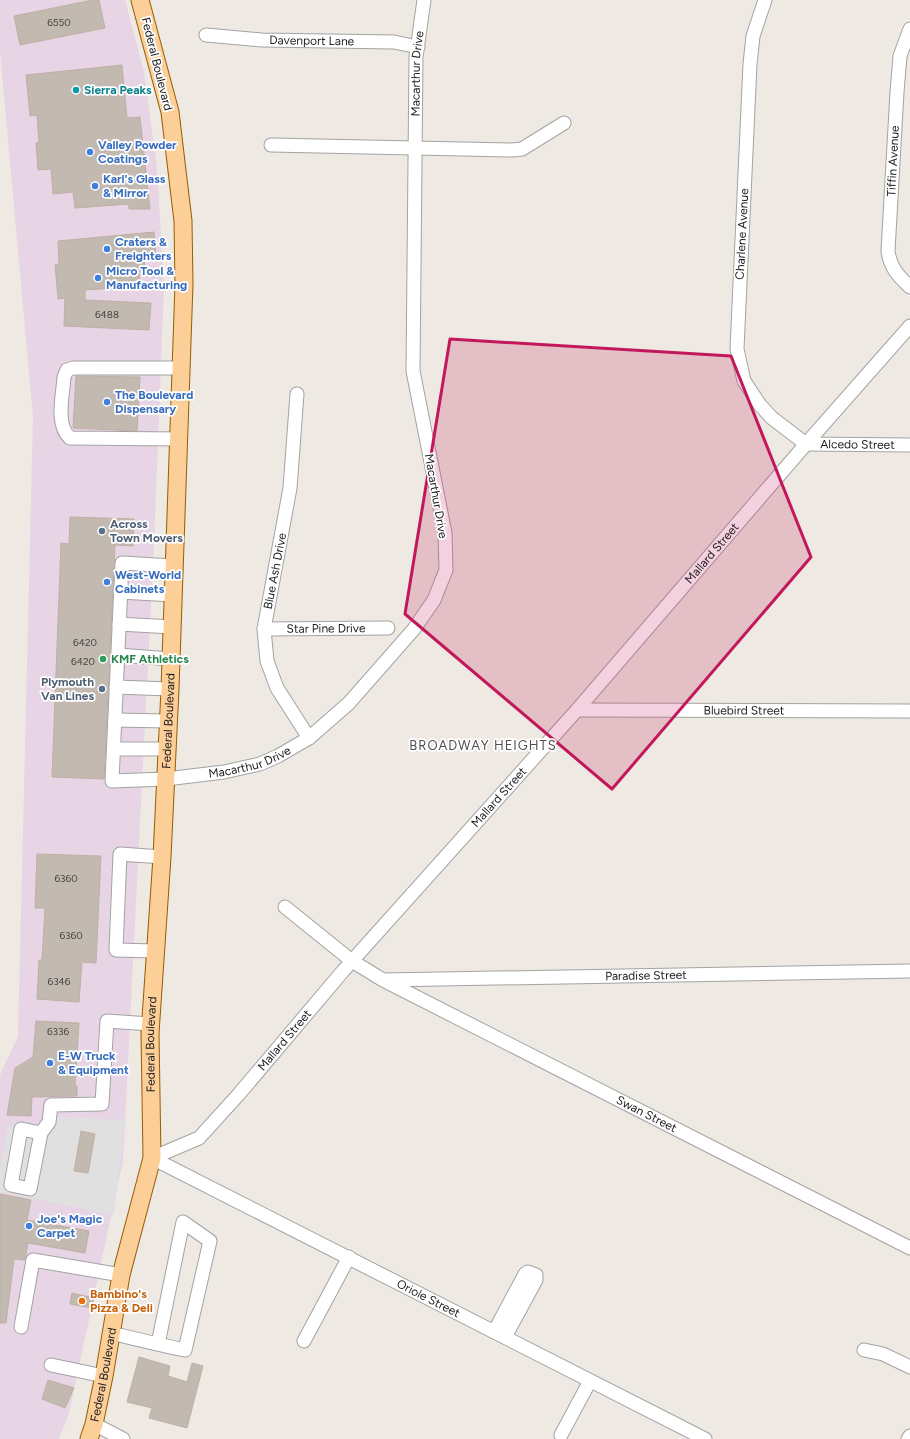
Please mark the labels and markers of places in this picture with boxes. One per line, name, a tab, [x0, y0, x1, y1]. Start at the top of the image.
place label: Sierra Peaks	[84, 83, 152, 97]
marker: Sierra Peaks	[71, 85, 81, 95]
place label: Valley Powder Coatings	[98, 138, 177, 166]
marker: Valley Powder Coatings	[85, 147, 95, 157]
place label: Karl's Glass & Mirror	[103, 172, 166, 200]
marker: Karl's Glass & Mirror	[90, 181, 100, 191]
place label: Craters & Freighters	[115, 235, 172, 263]
marker: Craters & Freighters	[102, 244, 112, 254]
place label: Micro Tool & Manufacturing	[106, 264, 187, 292]
marker: Micro Tool & Manufacturing	[93, 273, 103, 283]
place label: The Boulevard Dispensary	[115, 388, 193, 416]
marker: The Boulevard Dispensary	[102, 397, 112, 407]
place label: Across Town Movers	[110, 517, 183, 545]
marker: Across Town Movers	[97, 526, 107, 536]
place label: West-World Cabinets	[115, 568, 181, 596]
marker: West-World Cabinets	[102, 577, 112, 587]
place label: KMF Athletics	[111, 652, 189, 666]
marker: KMF Athletics	[98, 654, 108, 664]
place label: Plymouth Van Lines	[41, 675, 94, 703]
marker: Plymouth Van Lines	[97, 684, 107, 694]
place label: E-W Truck & Equipment	[58, 1049, 129, 1077]
marker: E-W Truck & Equipment	[45, 1058, 55, 1068]
place label: Joe's Magic Carpet	[37, 1212, 103, 1240]
marker: Joe's Magic Carpet	[24, 1221, 34, 1231]
place label: Bambino's Pizza & Deli	[90, 1287, 153, 1315]
marker: Bambino's Pizza & Deli	[77, 1296, 87, 1306]

